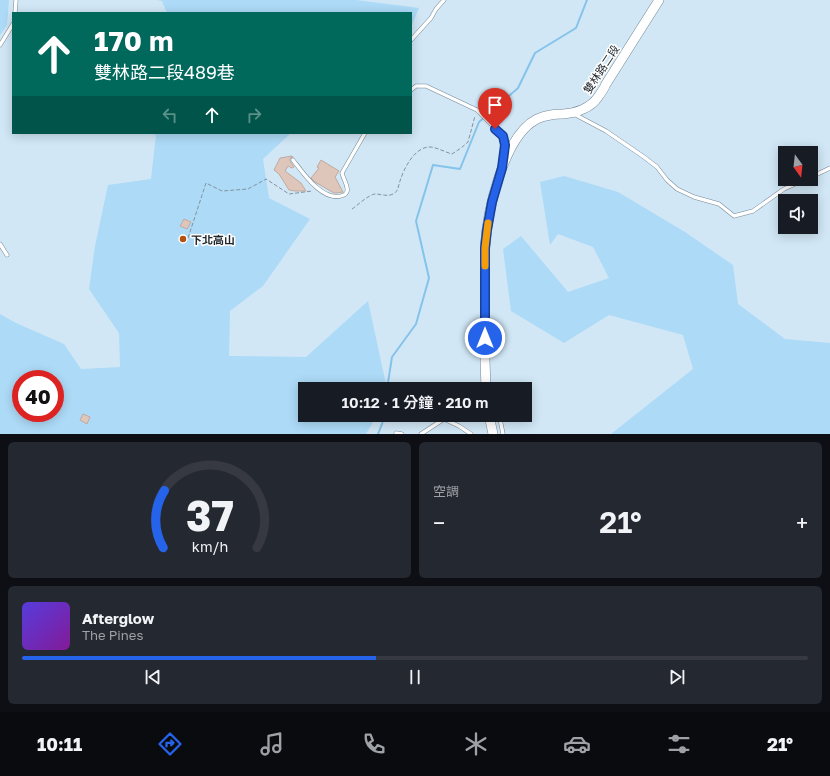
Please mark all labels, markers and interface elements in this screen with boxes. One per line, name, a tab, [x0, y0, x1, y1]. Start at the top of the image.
text: 170 m	[94, 24, 173, 57]
icon: ahead	[28, 28, 80, 80]
street label: 雙林路二段	[581, 42, 621, 96]
text: 雙林路二段489巷	[94, 61, 235, 83]
pin	[478, 88, 512, 129]
icon: arrive	[484, 94, 506, 116]
icon: left	[159, 104, 181, 126]
icon: ahead	[201, 104, 223, 126]
icon: right	[243, 104, 265, 126]
north arrow	[778, 146, 818, 186]
map controls	[778, 146, 818, 234]
button: sound	[778, 194, 818, 234]
place label: 下北高山	[191, 233, 235, 246]
marker: 下北高山	[178, 234, 188, 244]
position arrow	[464, 317, 506, 359]
speed limit sign: 40	[12, 370, 64, 422]
text: 10:12 · 1 分鐘 · 210 m	[342, 393, 488, 411]
text: 空調	[433, 483, 459, 499]
text: 37	[185, 490, 234, 540]
text: 21°	[599, 504, 642, 540]
text: −	[433, 509, 445, 536]
text: +	[796, 509, 808, 536]
text: km/h	[191, 538, 228, 555]
text: Afterglow	[82, 609, 154, 627]
text: The Pines	[82, 627, 143, 643]
icon: previous	[142, 666, 164, 688]
icon: pause	[404, 666, 426, 688]
icon: next	[666, 666, 688, 688]
icon: directions	[156, 730, 184, 758]
icon: music	[258, 730, 286, 758]
icon: phone	[360, 730, 388, 758]
icon: climate	[462, 730, 490, 758]
icon: car	[563, 730, 591, 758]
icon: filters	[665, 730, 693, 758]
text: 10:11	[37, 733, 82, 755]
text: 21°	[767, 733, 793, 755]

